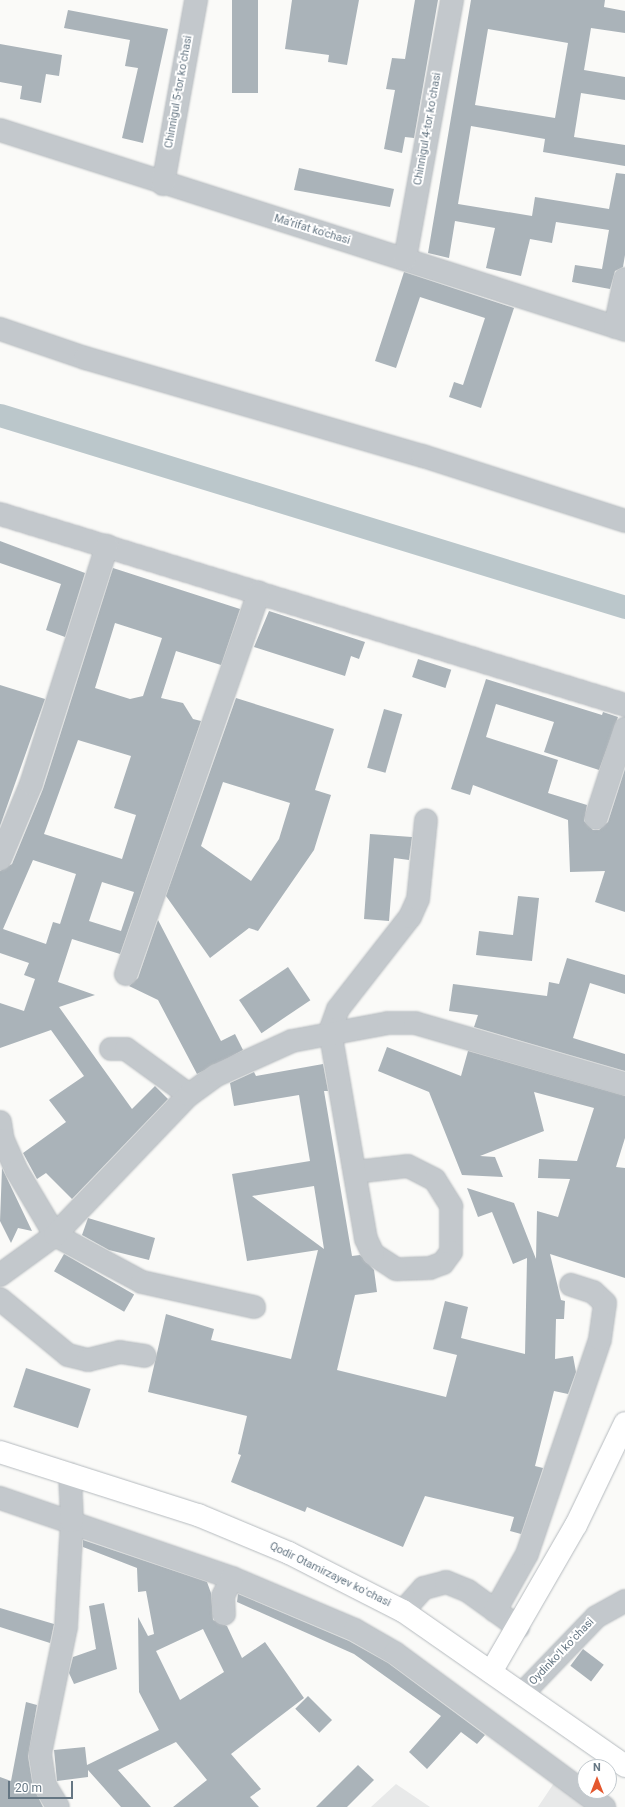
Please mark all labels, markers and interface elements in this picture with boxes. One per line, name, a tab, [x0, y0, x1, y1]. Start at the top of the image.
street label: Chinnigul 5-tor koʻchasi	[163, 35, 195, 149]
street label: Chinnigul 4-tor koʻchasi	[412, 72, 444, 186]
street label: Maʼrifat ko'chasi	[272, 212, 352, 248]
street label: Qodir Otamirzayev koʻchasi	[267, 1540, 393, 1610]
street label: Oydinkoʻl koʻchasi	[527, 1616, 597, 1688]
north arrow	[577, 1759, 617, 1799]
text: N	[593, 1761, 601, 1774]
scale bar	[10, 1773, 75, 1799]
text: 20 m	[15, 1781, 42, 1795]

